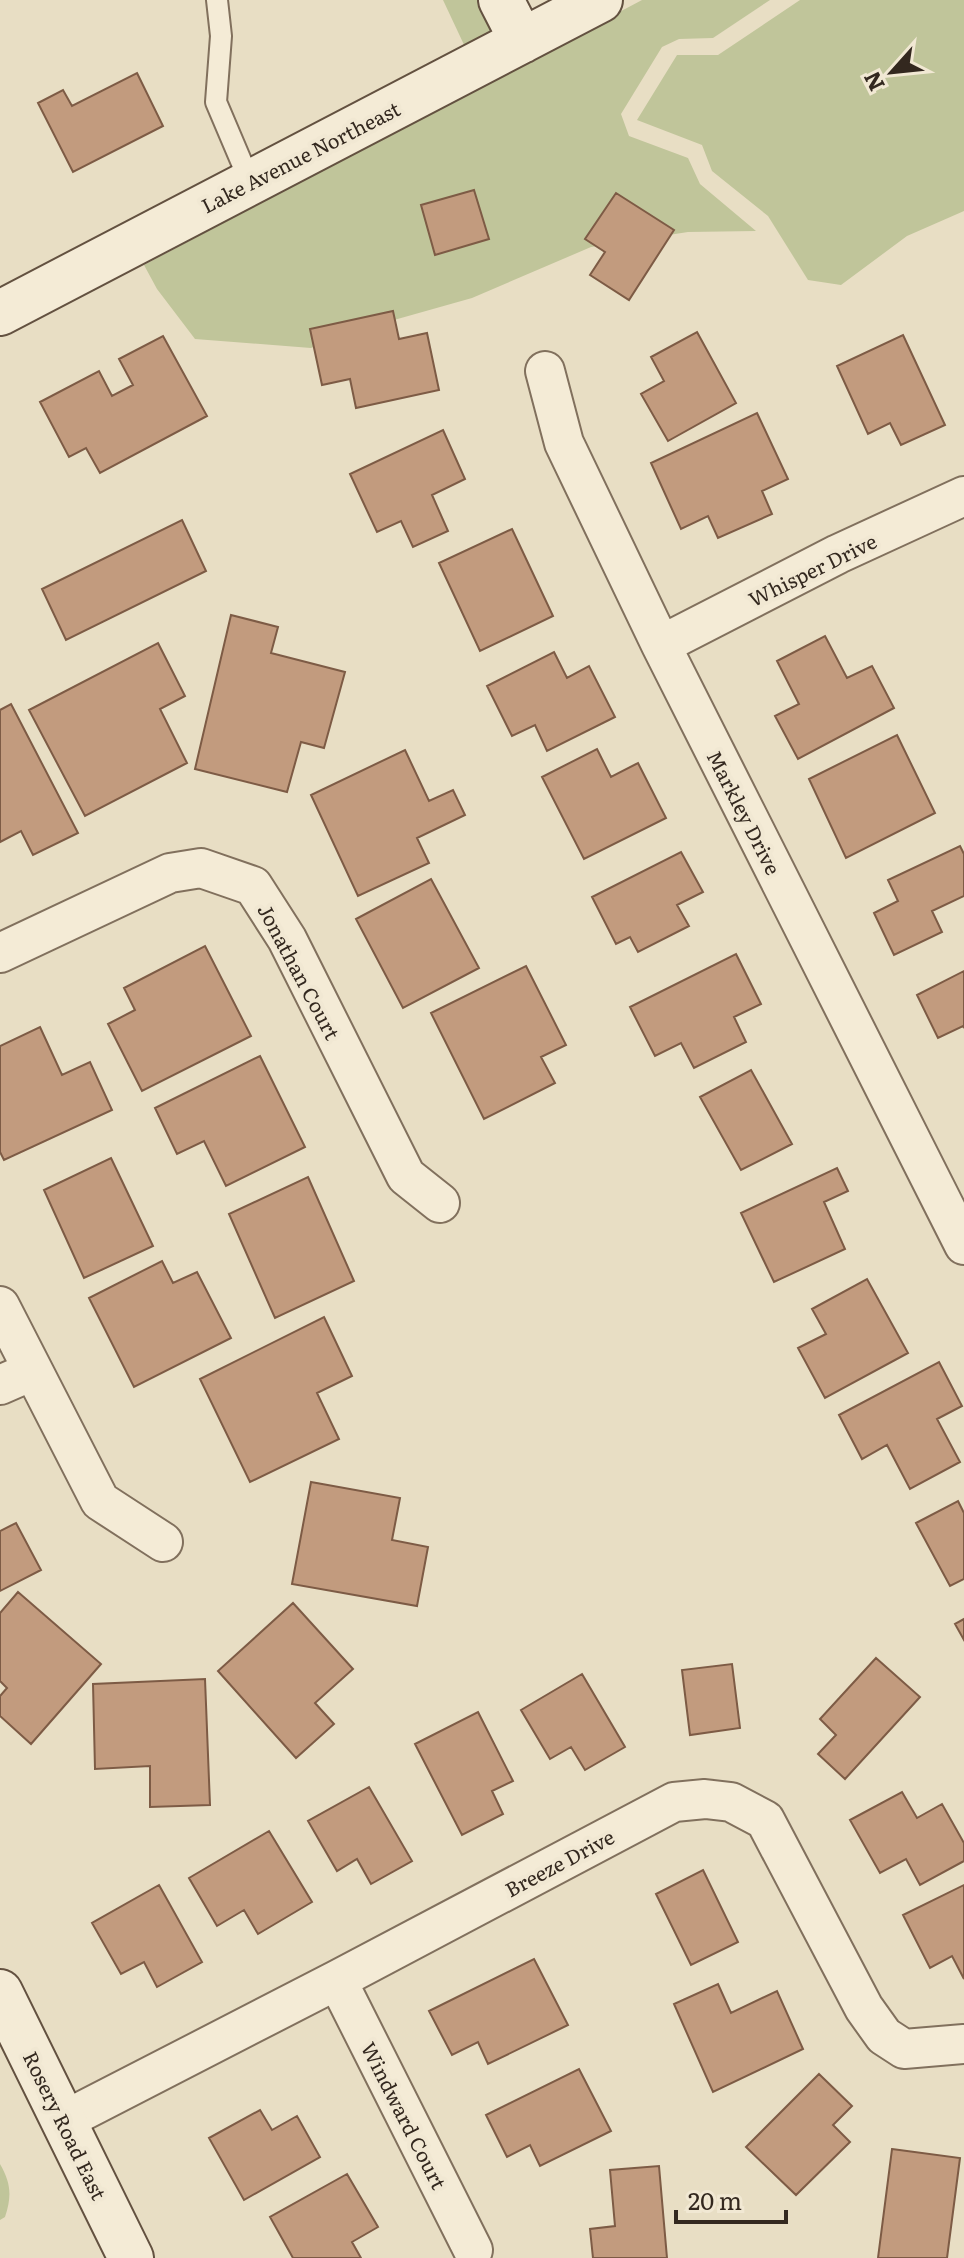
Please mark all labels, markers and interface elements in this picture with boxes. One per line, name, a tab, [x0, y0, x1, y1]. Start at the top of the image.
north arrow	[852, 32, 932, 112]
text: N	[854, 66, 892, 97]
street label: Lake Avenue Northeast	[195, 93, 405, 219]
street label: Whisper Drive	[743, 525, 881, 613]
street label: Markley Drive	[701, 745, 789, 879]
street label: Jonathan Court	[251, 898, 349, 1044]
street label: Breeze Drive	[499, 1821, 619, 1903]
street label: Windward Court	[355, 2036, 455, 2194]
street label: Rosery Road East	[17, 2045, 115, 2205]
scale bar	[676, 2174, 786, 2224]
text: 20 m	[688, 2182, 742, 2217]

